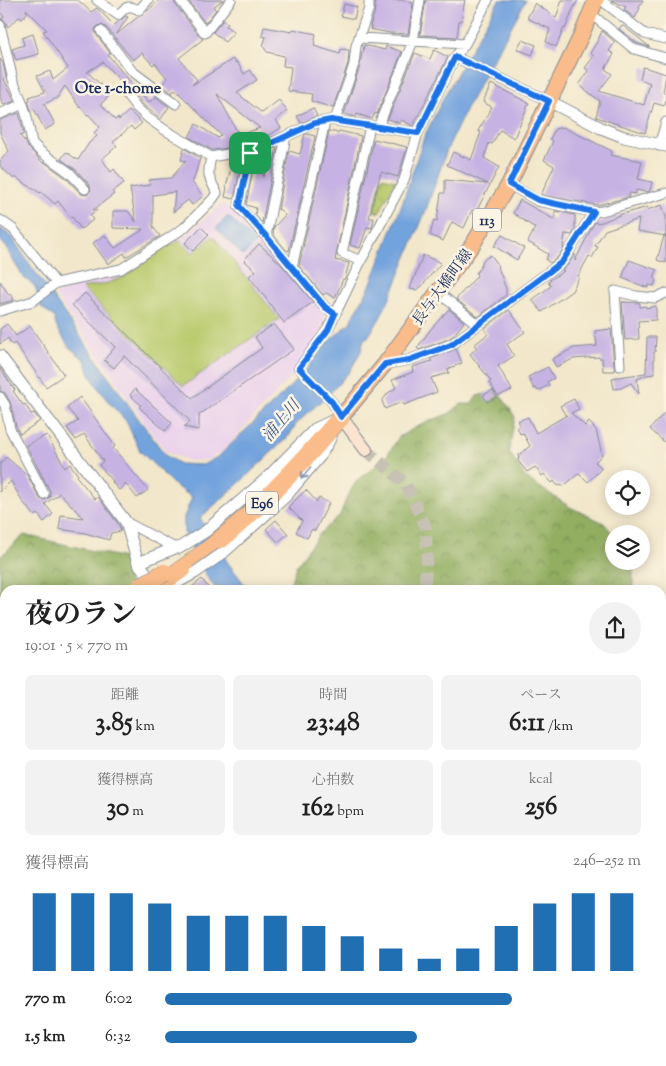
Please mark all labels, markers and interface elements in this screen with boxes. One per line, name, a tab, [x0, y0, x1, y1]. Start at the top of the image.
district label: Ote 1-chome	[75, 78, 162, 101]
pin	[229, 132, 271, 174]
icon: arrive	[236, 139, 264, 167]
road number: 113	[473, 208, 501, 232]
street label: 長与大橋町線	[408, 245, 478, 330]
water label: 浦上川	[258, 394, 307, 447]
one-way arrow	[300, 466, 311, 479]
map controls	[605, 470, 650, 570]
button: locate	[605, 470, 650, 515]
road number: E96	[246, 492, 278, 514]
button: layers	[605, 525, 650, 570]
text: 夜のラン	[25, 596, 137, 636]
button: share	[589, 602, 641, 654]
text: 19:01 · 5 × 770 m	[25, 635, 128, 658]
text: 距離	[111, 686, 139, 706]
text: 時間	[319, 686, 347, 706]
text: ペース	[520, 686, 562, 706]
text: 3.85	[95, 706, 133, 742]
text: 23:48	[306, 706, 360, 742]
text: 6:11	[509, 706, 545, 742]
text: km	[133, 717, 155, 737]
text: /km	[545, 717, 573, 737]
text: kcal	[529, 770, 553, 790]
text: 獲得標高	[97, 771, 153, 791]
text: 心拍数	[312, 771, 354, 791]
text: 256	[525, 790, 557, 826]
text: 30	[106, 791, 129, 827]
text: 162	[302, 791, 334, 827]
text: m	[129, 802, 144, 822]
text: bpm	[334, 802, 364, 822]
text: 246–252 m	[573, 850, 641, 873]
text: 獲得標高	[25, 853, 89, 876]
text: 770 m	[25, 988, 66, 1011]
text: 6:02	[105, 988, 133, 1011]
text: 1.5 km	[25, 1026, 65, 1049]
text: 6:32	[105, 1026, 131, 1049]

